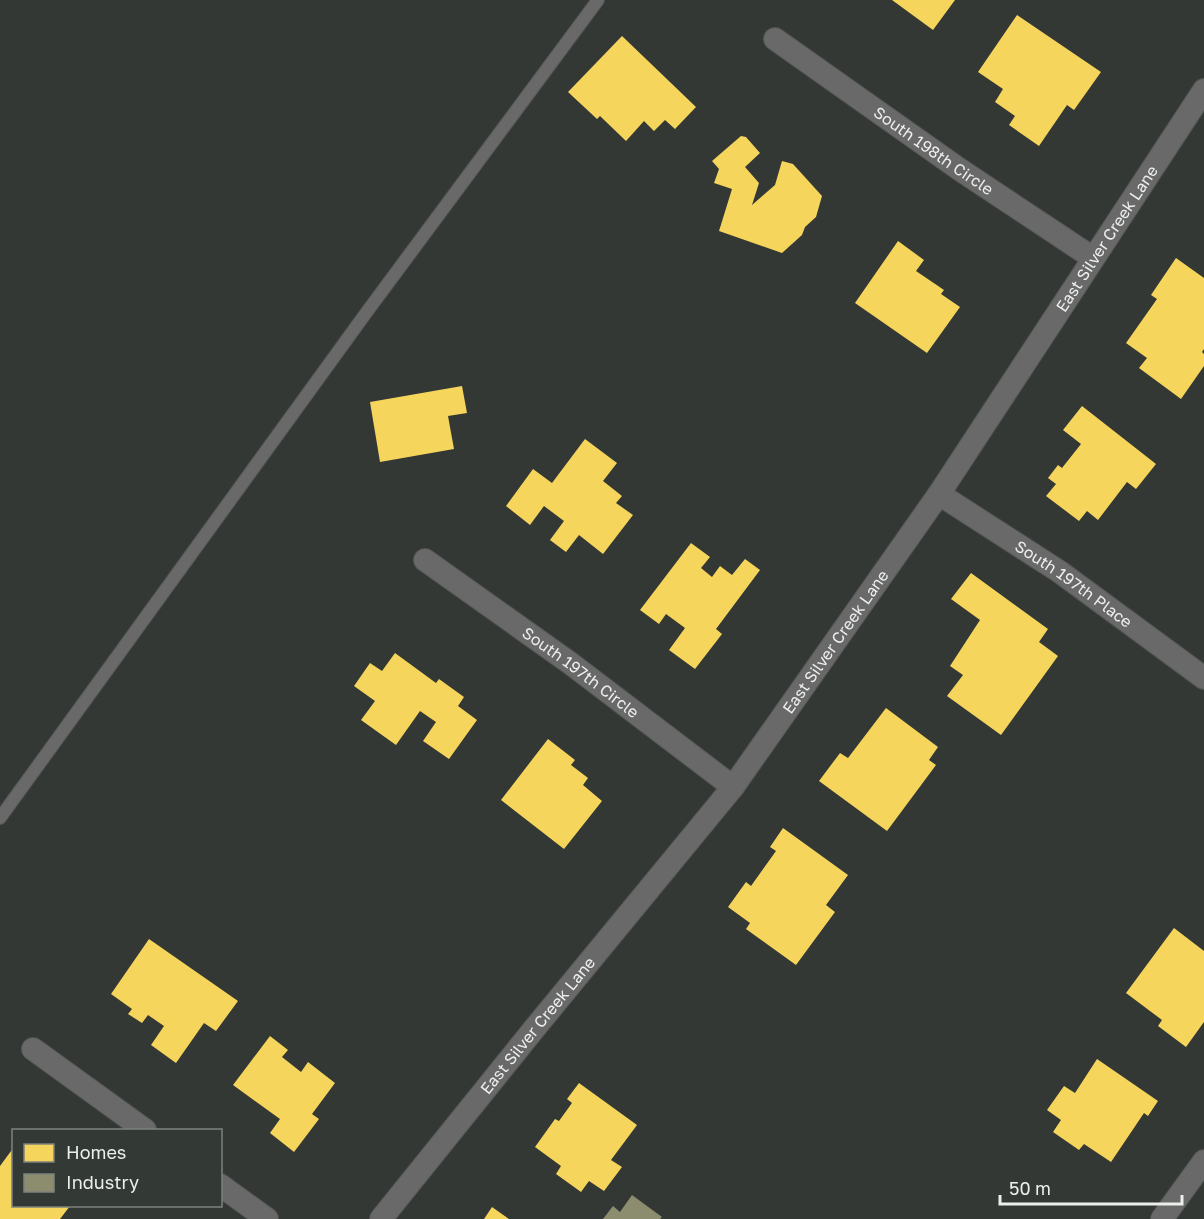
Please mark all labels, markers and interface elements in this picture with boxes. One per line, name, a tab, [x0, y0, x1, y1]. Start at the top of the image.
street label: South 198th Circle	[870, 102, 997, 199]
street label: East Silver Creek Lane	[1051, 161, 1162, 316]
street label: South 197th Place	[1011, 536, 1136, 632]
street label: East Silver Creek Lane	[778, 566, 893, 717]
street label: South 197th Circle	[519, 622, 643, 722]
street label: East Silver Creek Lane	[476, 953, 599, 1098]
legend	[12, 1129, 222, 1207]
text: Homes	[66, 1141, 126, 1163]
scale bar	[1000, 1168, 1182, 1206]
text: Industry	[66, 1171, 139, 1193]
text: 50 m	[1009, 1177, 1051, 1199]

